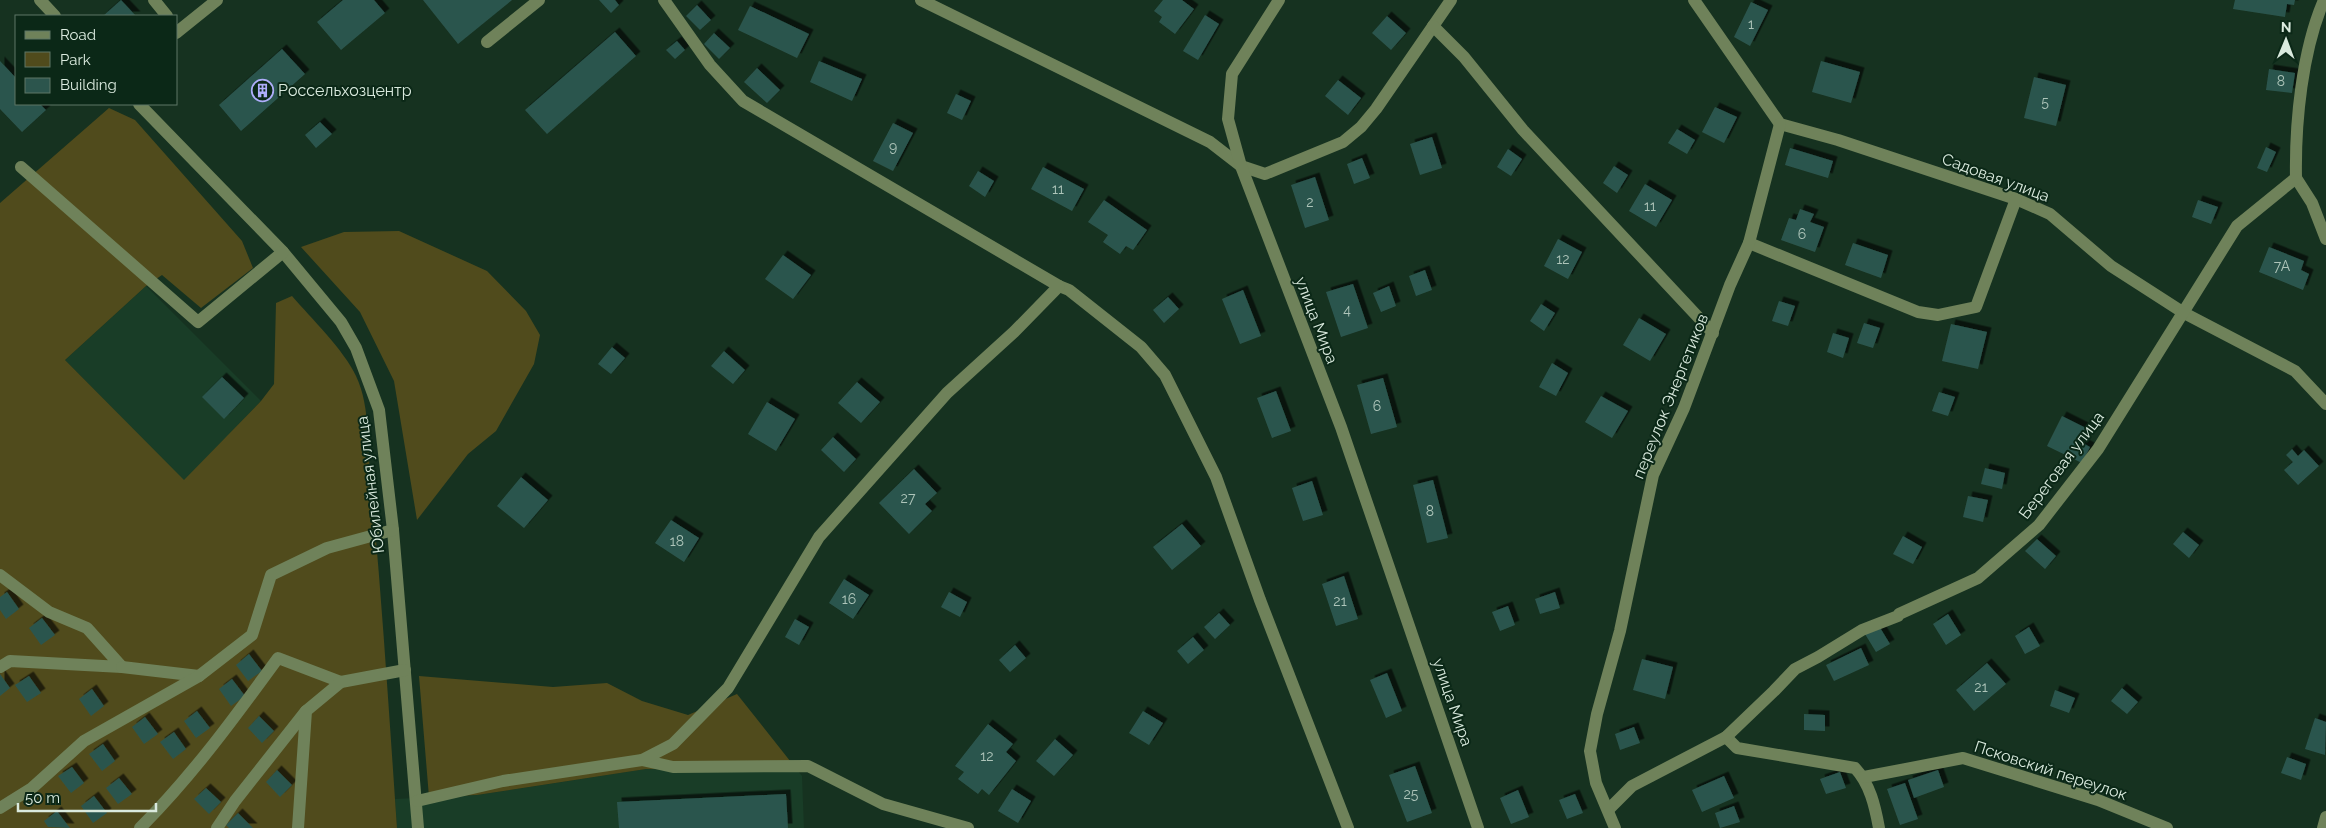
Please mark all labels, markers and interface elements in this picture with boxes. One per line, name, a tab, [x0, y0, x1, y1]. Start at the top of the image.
legend	[15, 15, 178, 105]
north arrow	[2261, 15, 2311, 65]
house number: 1	[1748, 16, 1754, 32]
text: N	[2281, 19, 2292, 35]
text: Road	[60, 26, 96, 44]
text: Park	[60, 51, 91, 69]
house number: 8	[2277, 73, 2285, 89]
text: Building	[60, 76, 117, 94]
building icon: Россельхозцентр	[250, 78, 274, 102]
place label: Россельхозцентр	[278, 81, 412, 100]
house number: 5	[2041, 94, 2049, 110]
house number: 9	[889, 139, 897, 155]
street label: Садовая улица	[1939, 149, 2052, 206]
house number: 11	[1052, 181, 1064, 197]
house number: 2	[1306, 194, 1314, 210]
house number: 11	[1644, 198, 1656, 214]
house number: 6	[1798, 226, 1806, 242]
house number: 12	[1556, 251, 1570, 267]
house number: 7А	[2274, 258, 2291, 274]
street label: улица Мира	[1291, 274, 1342, 366]
house number: 4	[1343, 302, 1351, 318]
street label: переулок Энергетиков	[1629, 311, 1712, 481]
house number: 6	[1373, 398, 1381, 414]
street label: Береговая улица	[2015, 408, 2108, 523]
street label: Юбилейная улица	[353, 415, 388, 555]
house number: 27	[901, 490, 916, 506]
house number: 8	[1426, 503, 1434, 519]
house number: 18	[670, 533, 684, 549]
house number: 16	[842, 591, 856, 607]
house number: 21	[1333, 593, 1347, 609]
street label: улица Мира	[1429, 656, 1476, 749]
house number: 21	[1974, 679, 1988, 695]
street label: Псковский переулок	[1972, 737, 2130, 804]
house number: 12	[980, 748, 994, 764]
scale bar	[18, 780, 155, 812]
house number: 25	[1404, 786, 1419, 802]
text: 50 m	[25, 789, 60, 807]

